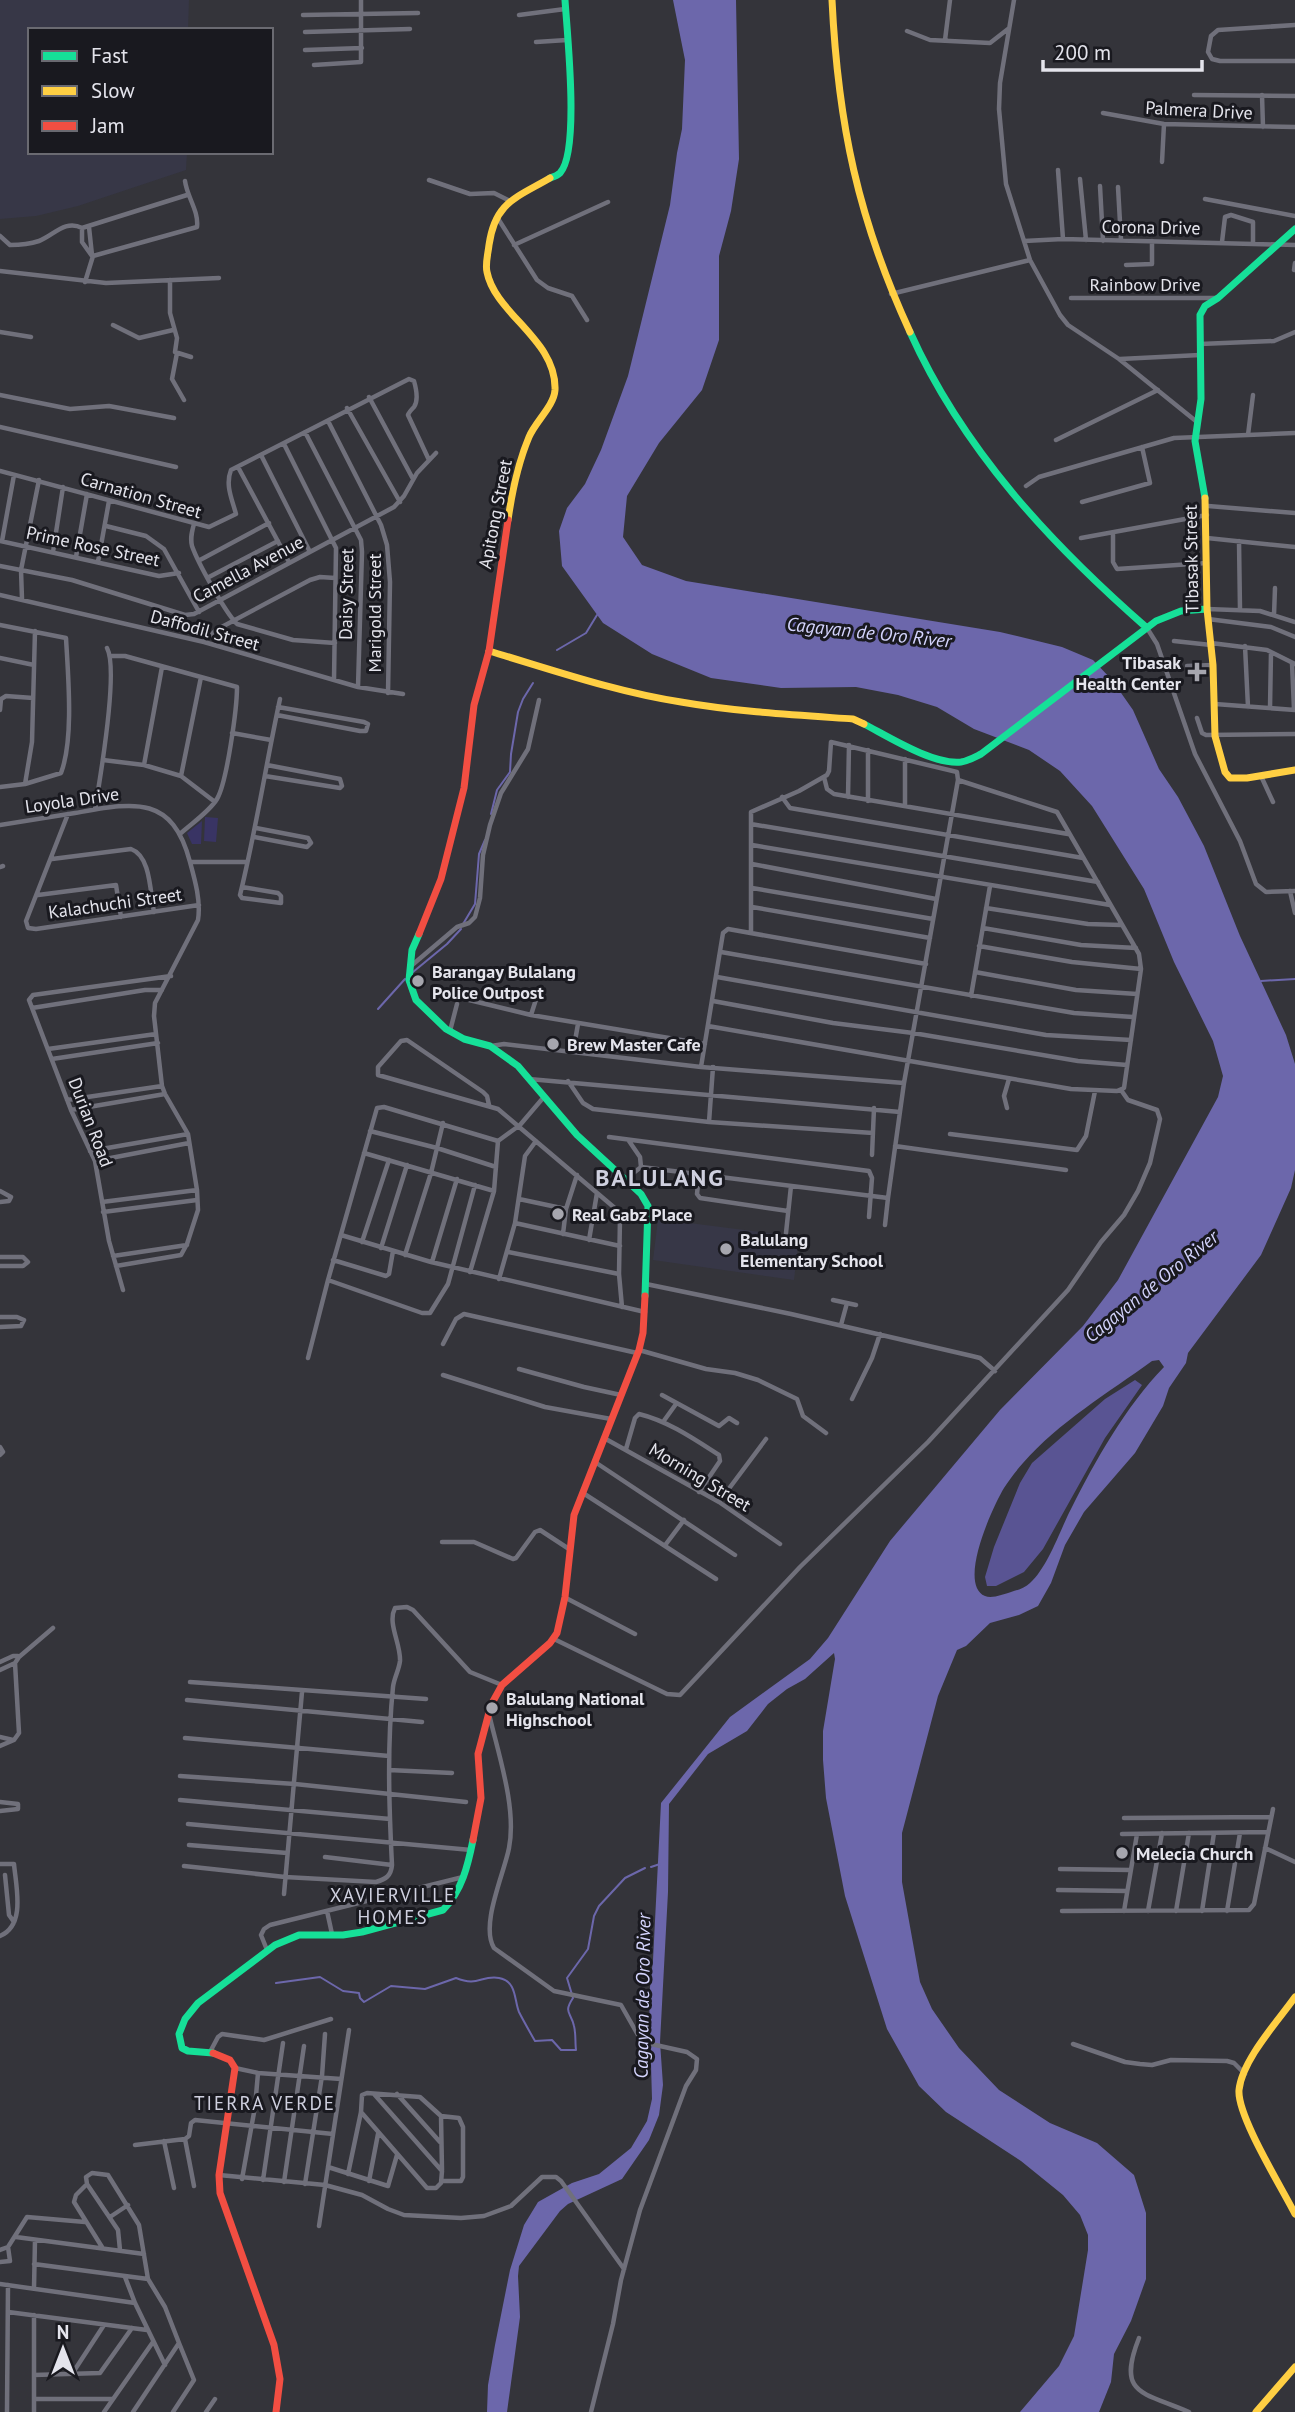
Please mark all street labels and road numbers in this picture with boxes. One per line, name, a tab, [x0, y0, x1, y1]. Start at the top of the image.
street label: Palmera Drive	[1145, 96, 1253, 124]
street label: Corona Drive	[1101, 215, 1201, 239]
street label: Rainbow Drive	[1089, 273, 1201, 296]
street label: Apitong Street	[473, 457, 517, 571]
street label: Carnation Street	[78, 467, 204, 523]
street label: Tibasak Street	[1179, 504, 1203, 614]
street label: Prime Rose Street	[24, 521, 162, 571]
street label: Camella Avenue	[188, 530, 308, 608]
street label: Daisy Street	[334, 548, 358, 640]
street label: Marigold Street	[363, 553, 386, 673]
street label: Daffodil Street	[148, 604, 262, 656]
street label: Loyola Drive	[23, 782, 121, 818]
street label: Kalachuchi Street	[47, 882, 183, 924]
street label: Durian Road	[63, 1074, 119, 1170]
street label: Morning Street	[645, 1438, 755, 1516]

